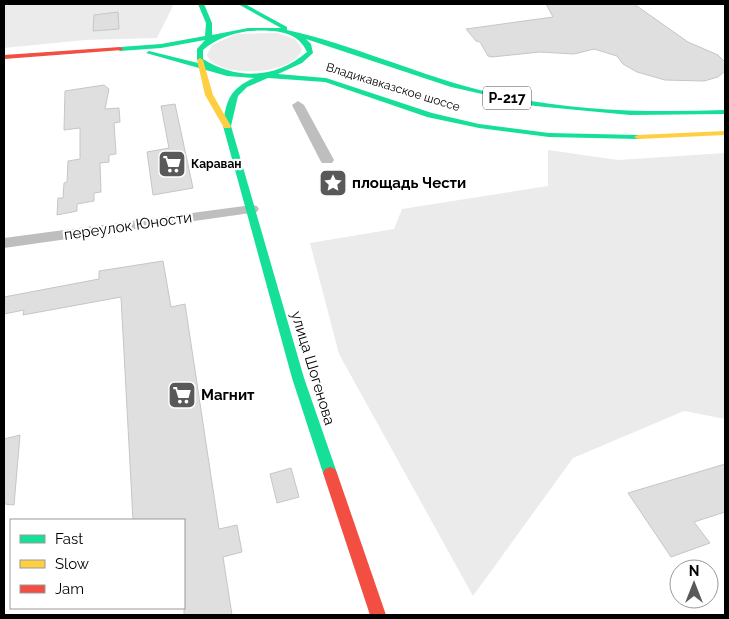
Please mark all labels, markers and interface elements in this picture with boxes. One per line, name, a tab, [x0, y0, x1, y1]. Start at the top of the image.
street label: Владикавказское шоссе	[324, 60, 462, 114]
road number: Р-217	[483, 86, 531, 110]
supermarket icon: Караван	[157, 149, 187, 179]
place label: Караван	[191, 157, 242, 171]
place icon: площадь Чести	[318, 168, 348, 198]
place label: площадь Чести	[352, 174, 466, 192]
street label: переулок Юности	[63, 208, 193, 244]
street label: улица Шогенова	[287, 309, 339, 427]
supermarket icon: Магнит	[167, 380, 197, 410]
place label: Магнит	[201, 386, 255, 404]
legend	[10, 519, 185, 609]
text: Fast	[55, 530, 83, 548]
text: Slow	[55, 555, 89, 573]
north arrow	[669, 559, 719, 609]
text: N	[689, 563, 699, 579]
text: Jam	[55, 580, 84, 598]

